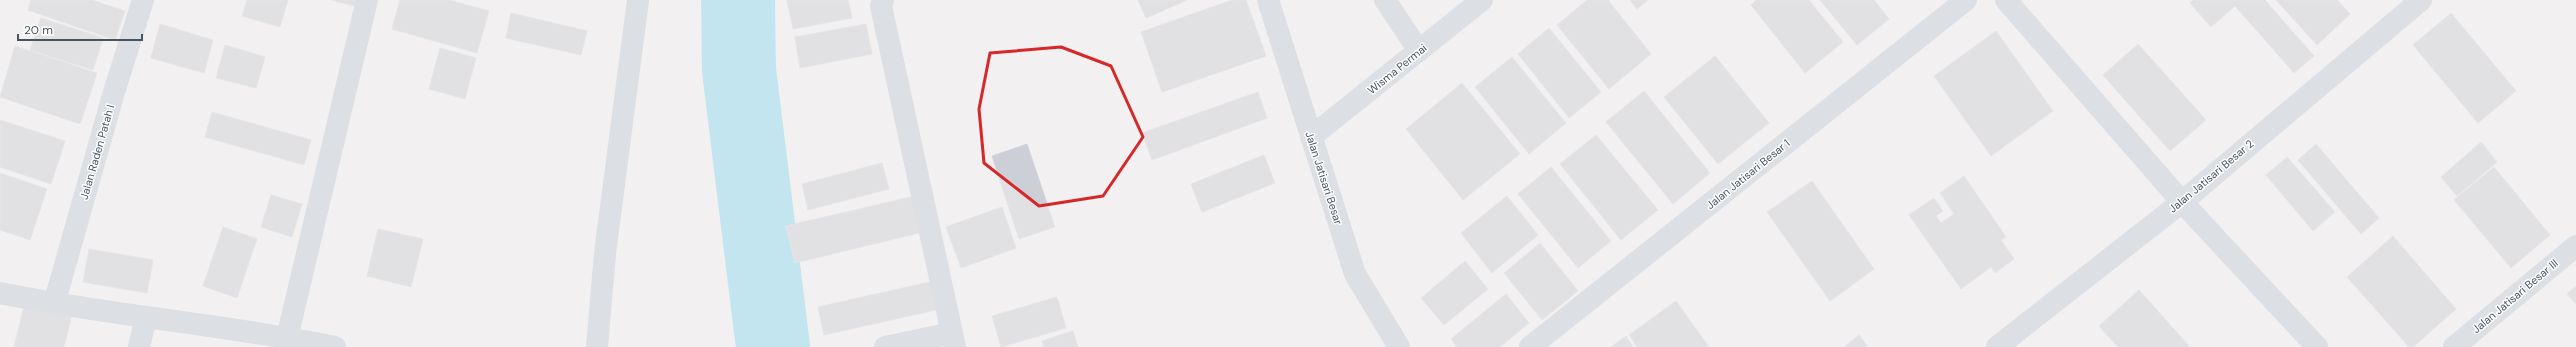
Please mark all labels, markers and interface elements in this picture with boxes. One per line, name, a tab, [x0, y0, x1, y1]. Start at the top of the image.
scale bar	[18, 16, 142, 42]
text: 20 m	[24, 22, 53, 38]
street label: Wisma Permai	[1364, 41, 1430, 97]
street label: Jalan Raden Patah I	[77, 103, 117, 201]
street label: Jalan Jatisari Besar	[1302, 130, 1346, 226]
street label: Jalan Jatisari Besar 1	[1703, 136, 1793, 212]
street label: Jalan Jatisari Besar 2	[2166, 136, 2256, 216]
street label: Jalan Jatisari Besar III	[2469, 256, 2561, 336]

